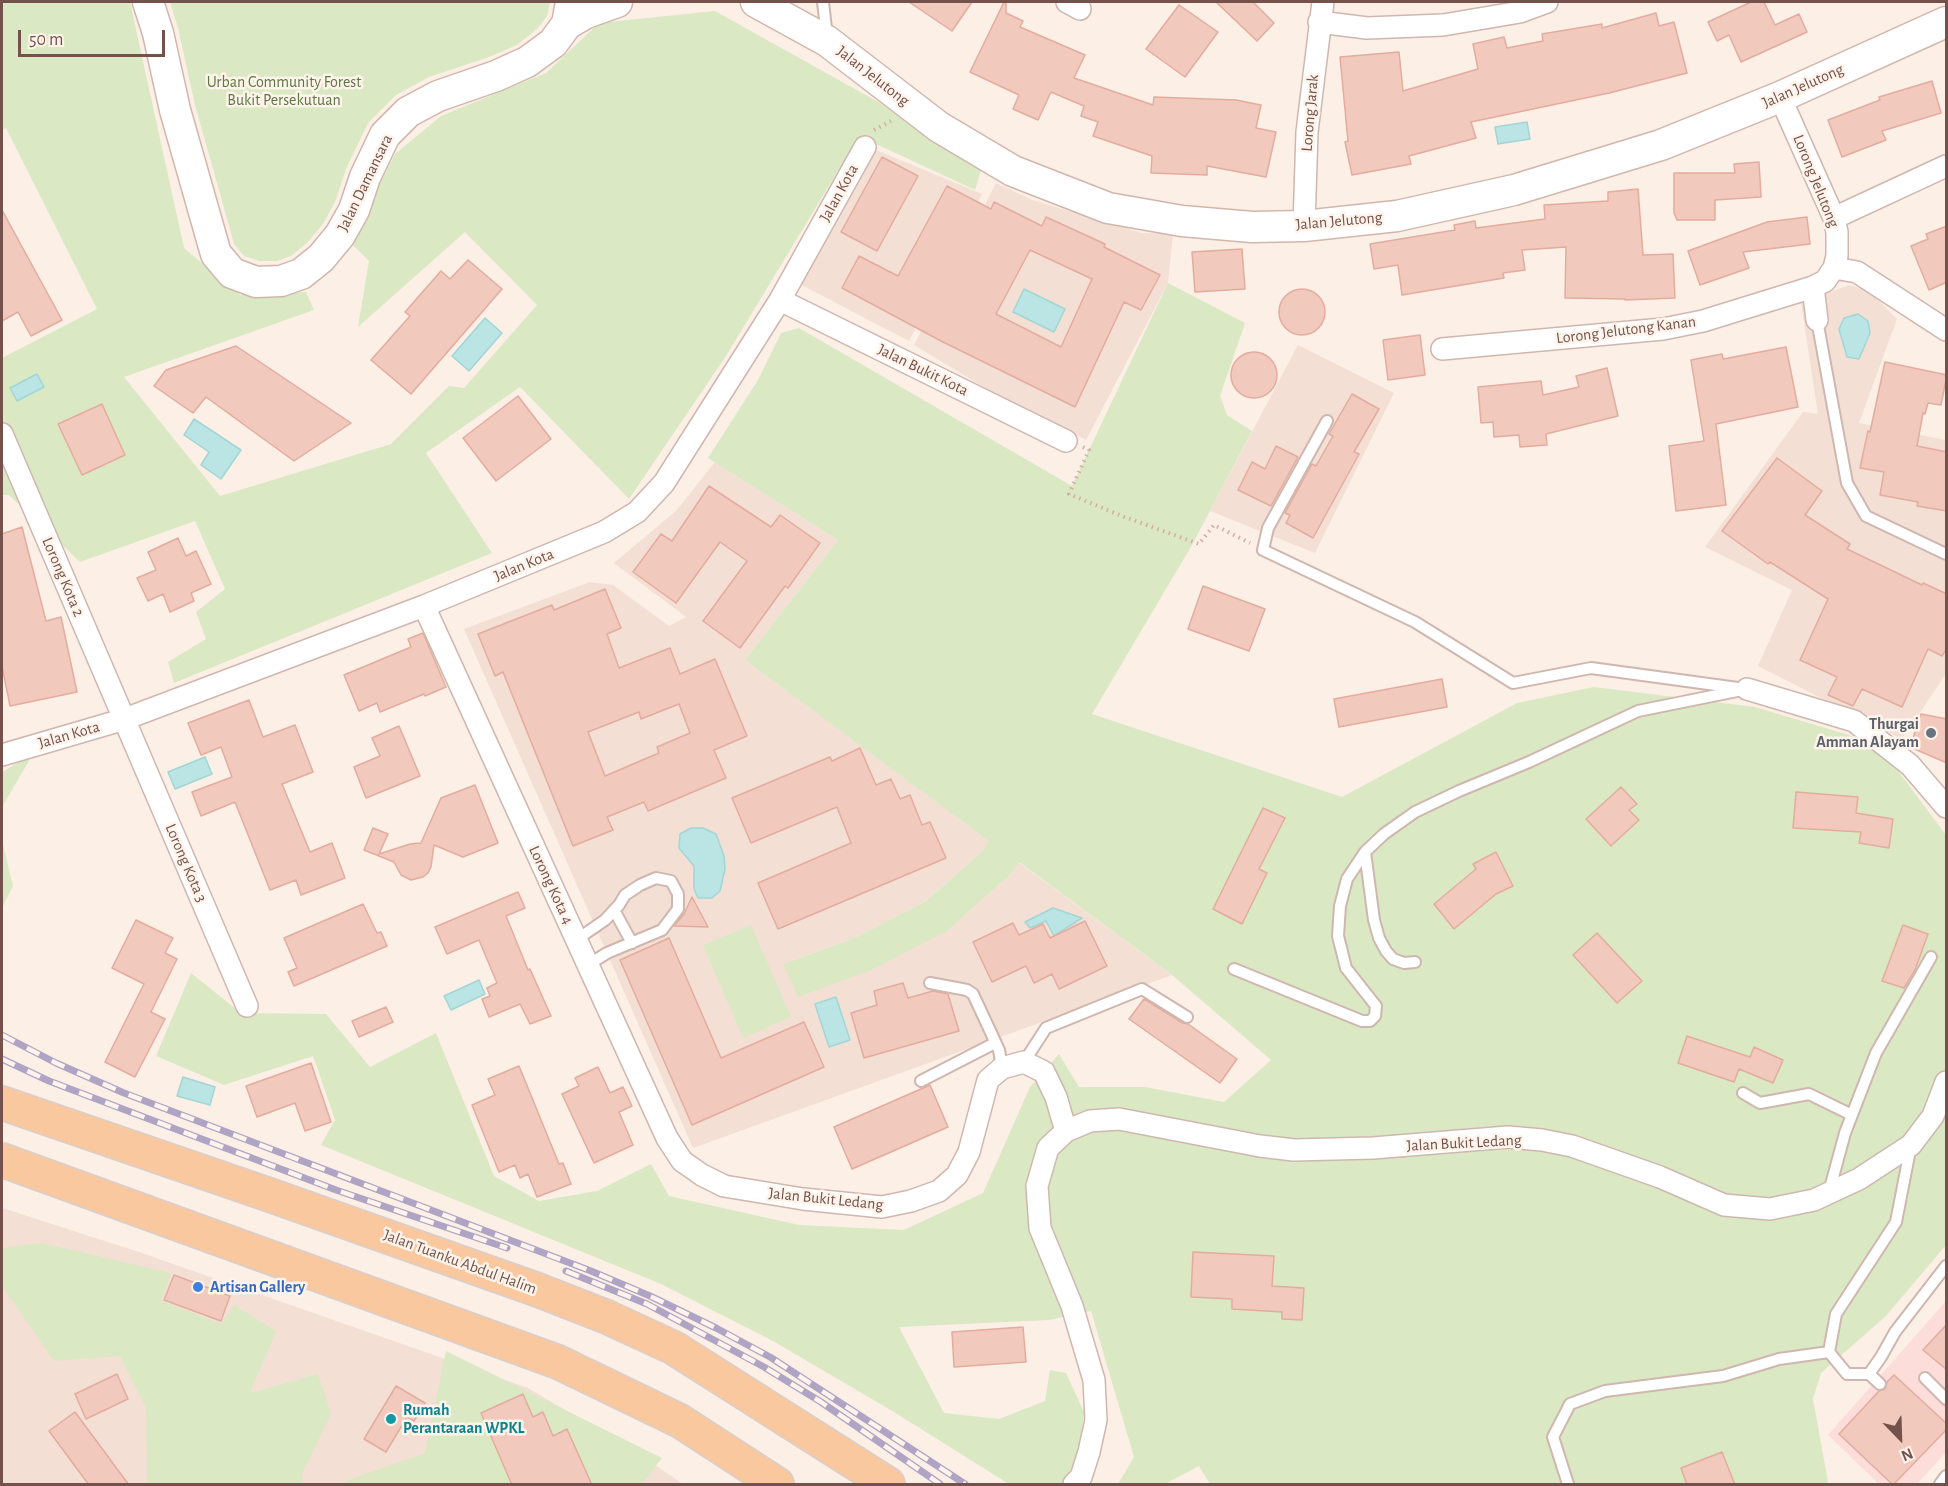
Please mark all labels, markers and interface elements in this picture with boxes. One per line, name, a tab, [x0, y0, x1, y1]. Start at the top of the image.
scale bar	[21, 18, 168, 56]
text: 50 m	[29, 31, 63, 49]
street label: Jalan Jelutong	[833, 42, 913, 110]
street label: Jalan Jelutong	[1759, 60, 1847, 112]
park label: Urban Community Forest Bukit Persekutuan	[207, 72, 361, 110]
street label: Lorong Jarak	[1297, 74, 1323, 152]
street label: Jalan Damansara	[333, 131, 397, 235]
street label: Lorong Jelutong	[1789, 132, 1843, 230]
street label: Jalan Kota	[815, 161, 863, 225]
street label: Jalan Jelutong	[1295, 208, 1383, 234]
street label: Lorong Jelutong Kanan	[1555, 312, 1697, 348]
street label: Jalan Bukit Kota	[875, 340, 971, 400]
street label: Lorong Kota 2	[38, 534, 88, 620]
street label: Jalan Kota	[491, 544, 557, 586]
place label: Thurgai Amman Alayam	[1816, 714, 1919, 752]
street label: Jalan Kota	[36, 717, 102, 753]
marker: Thurgai Amman Alayam	[1924, 726, 1938, 740]
street label: Lorong Kota 3	[161, 821, 211, 905]
street label: Lorong Kota 4	[524, 843, 578, 927]
street label: Jalan Bukit Ledang	[1406, 1130, 1522, 1156]
street label: Jalan Bukit Ledang	[768, 1183, 884, 1215]
street label: Jalan Tuanku Abdul Halim	[381, 1225, 539, 1299]
place label: Artisan Gallery	[210, 1277, 305, 1297]
marker: Artisan Gallery	[191, 1280, 205, 1294]
place label: Rumah Perantaraan WPKL	[403, 1400, 524, 1438]
north arrow	[1870, 1408, 1930, 1468]
marker: Rumah Perantaraan WPKL	[384, 1412, 398, 1426]
text: N	[1899, 1445, 1915, 1464]

